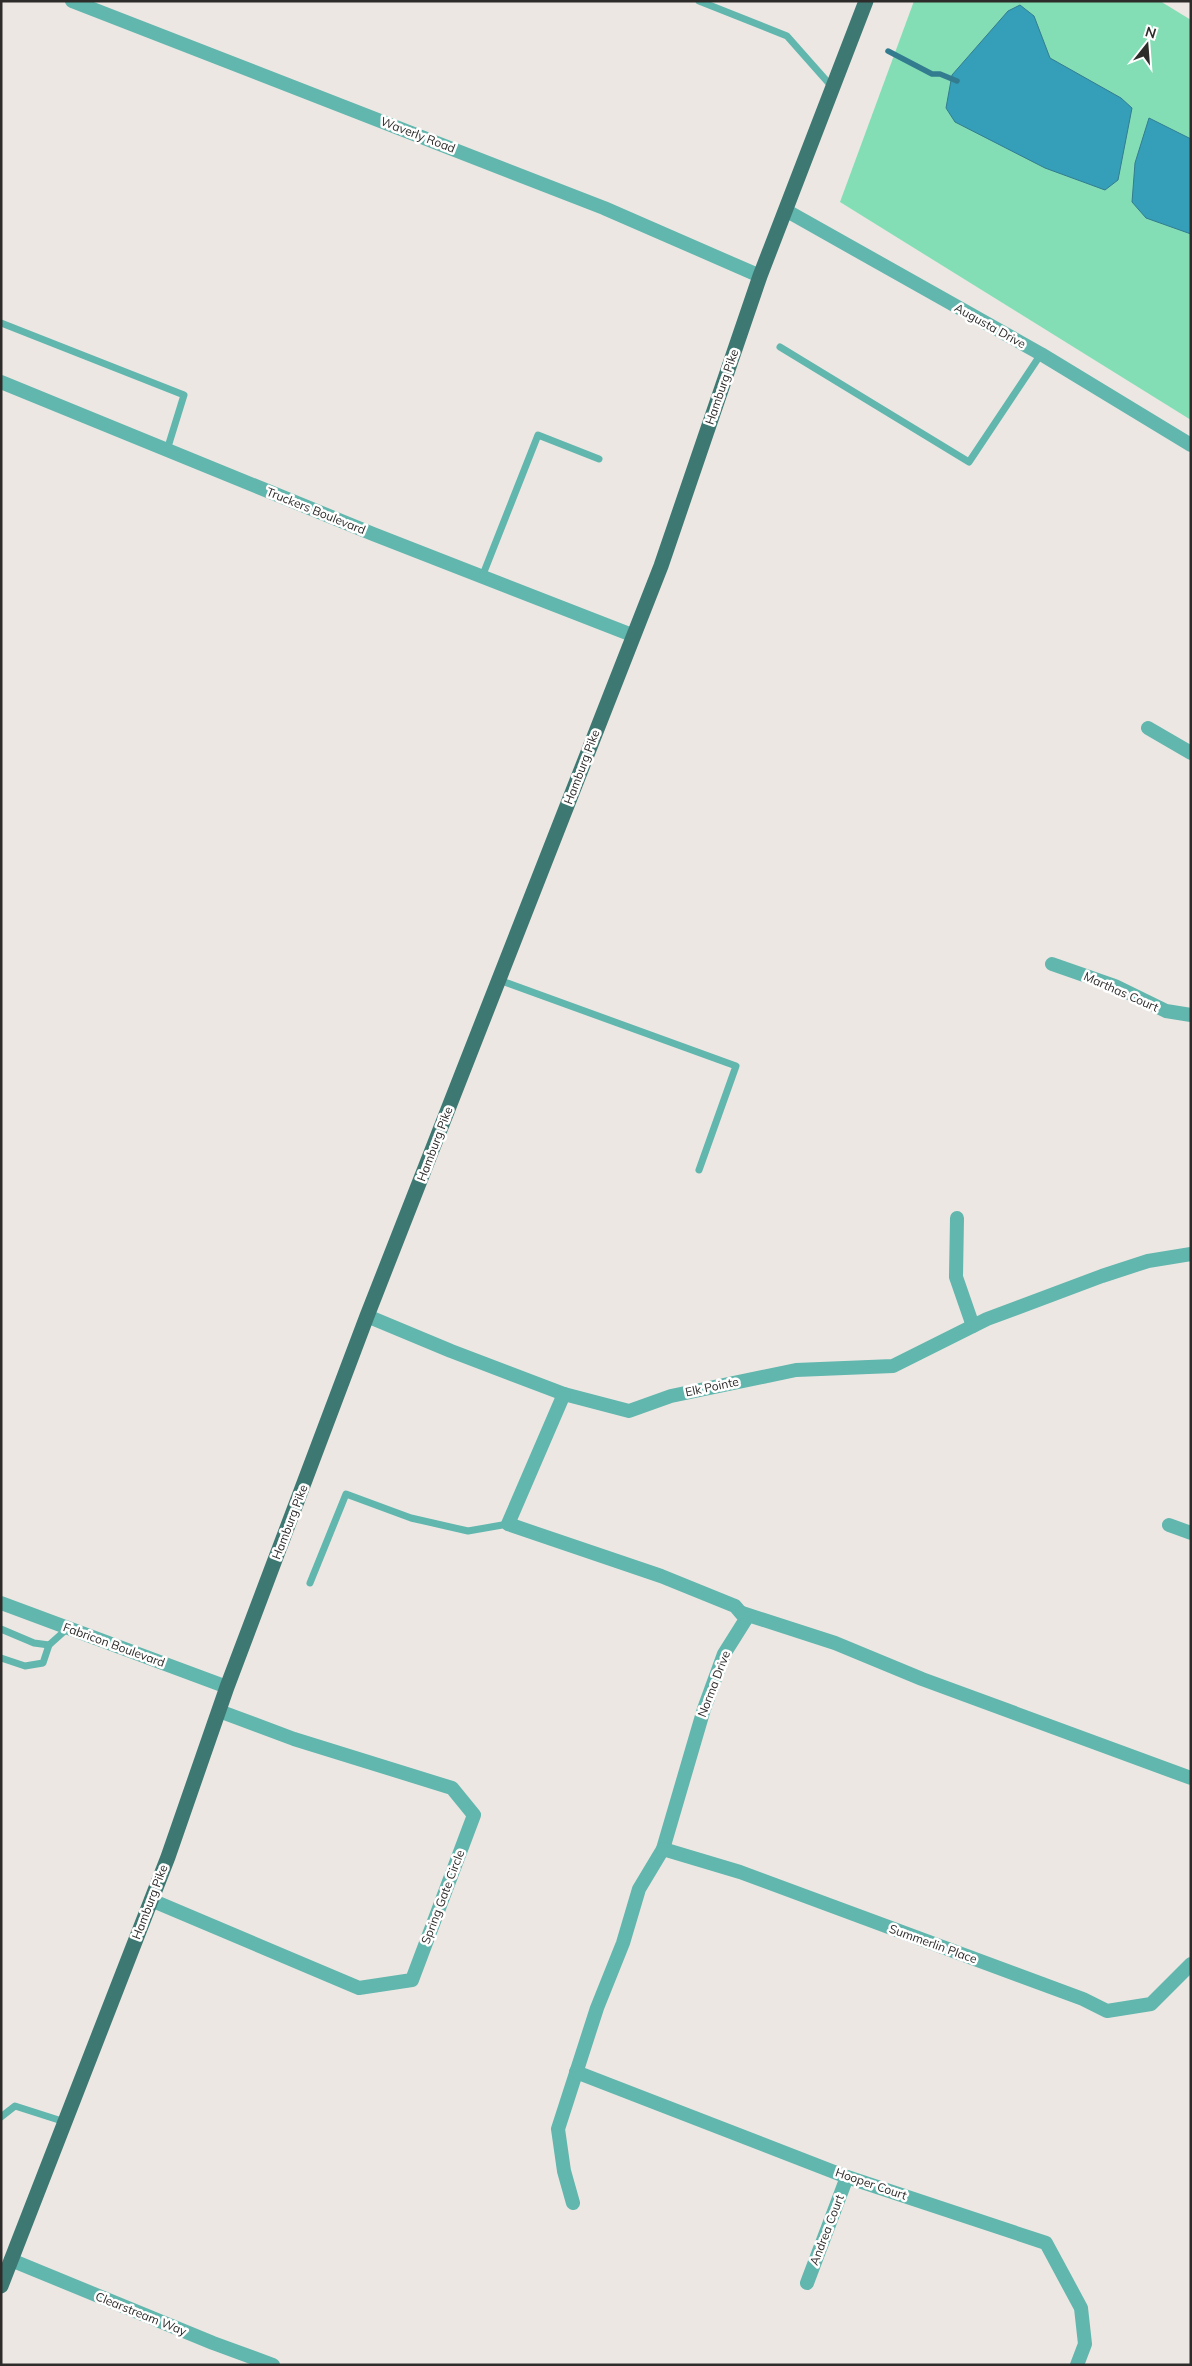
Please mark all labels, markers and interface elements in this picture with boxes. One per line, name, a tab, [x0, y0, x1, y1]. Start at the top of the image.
north arrow	[1122, 20, 1172, 70]
text: N	[1143, 22, 1158, 43]
street label: Waverly Road	[379, 113, 458, 156]
street label: Augusta Drive	[952, 300, 1029, 351]
street label: Hamburg Pike	[702, 347, 741, 427]
street label: Truckers Boulevard	[264, 484, 368, 537]
street label: Hamburg Pike	[560, 727, 603, 806]
street label: Marthas Court	[1082, 968, 1161, 1015]
street label: Hamburg Pike	[413, 1104, 456, 1183]
street label: Elk Pointe	[684, 1374, 740, 1399]
street label: Hamburg Pike	[268, 1482, 311, 1561]
street label: Fabricon Boulevard	[61, 1619, 167, 1670]
street label: Norma Drive	[694, 1648, 733, 1719]
street label: Spring Gate Circle	[418, 1848, 467, 1946]
street label: Hamburg Pike	[128, 1862, 171, 1941]
street label: Summerlin Place	[887, 1921, 979, 1966]
street label: Hooper Court	[833, 2164, 909, 2203]
street label: Andrea Court	[806, 2192, 847, 2267]
street label: Clearstream Way	[93, 2288, 190, 2339]

